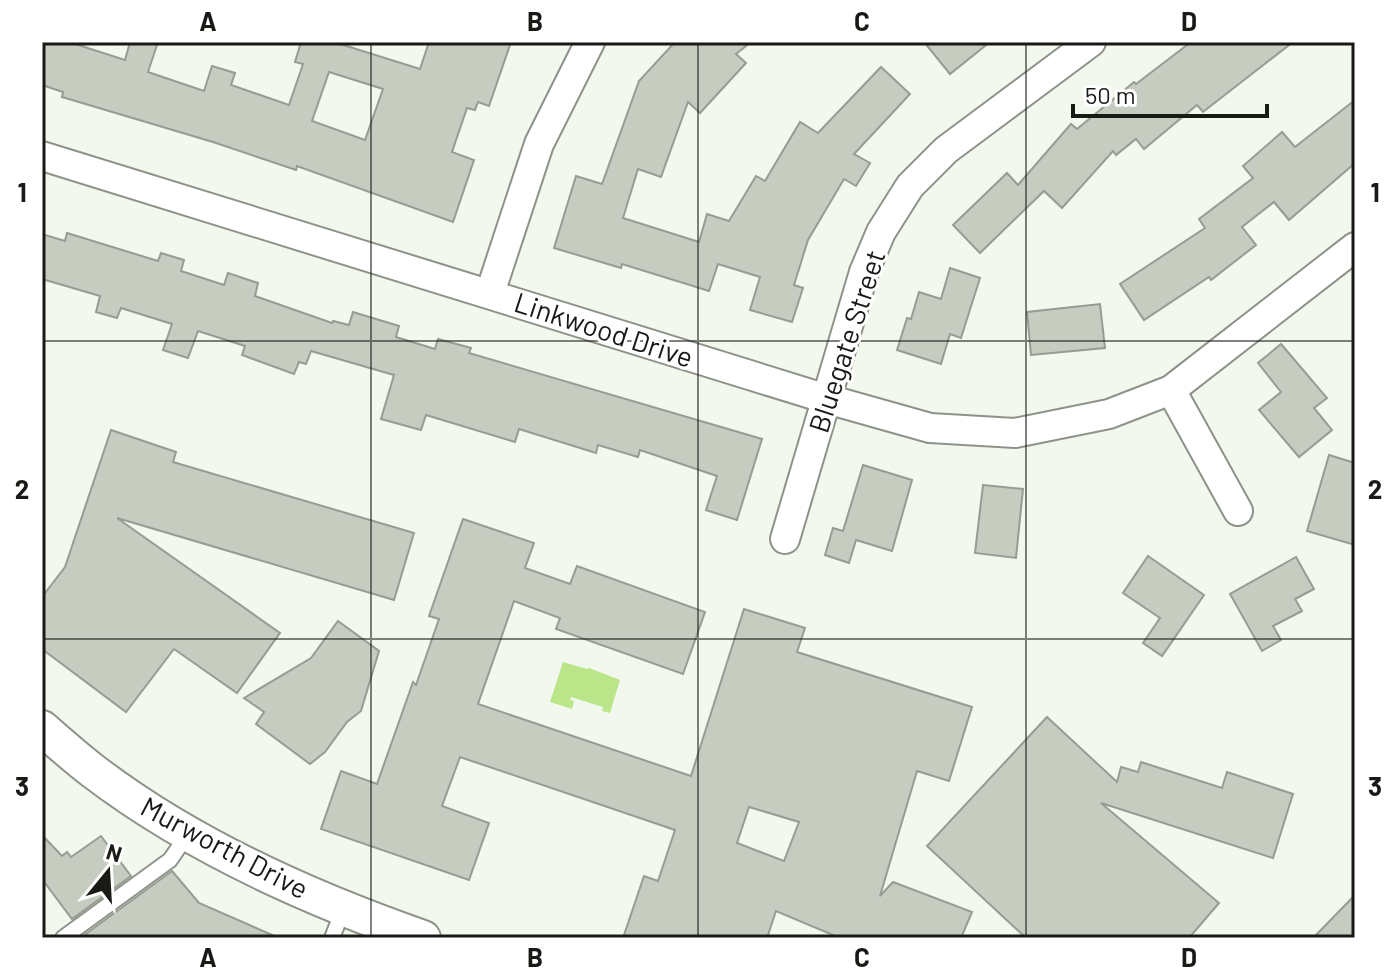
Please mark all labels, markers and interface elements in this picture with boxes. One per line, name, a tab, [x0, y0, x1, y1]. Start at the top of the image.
text: A	[199, 5, 217, 36]
text: B	[527, 5, 543, 36]
text: C	[854, 5, 870, 36]
text: D	[1181, 5, 1197, 36]
scale bar	[1073, 68, 1267, 118]
text: 50 m	[1085, 80, 1136, 109]
text: 1	[17, 176, 27, 207]
text: 1	[1370, 176, 1380, 207]
street label: Bluegate Street	[800, 245, 892, 437]
street label: Linkwood Drive	[510, 284, 698, 374]
text: 2	[15, 473, 29, 504]
text: 2	[1368, 473, 1382, 504]
text: 3	[15, 770, 29, 801]
text: 3	[1368, 770, 1382, 801]
street label: Murworth Drive	[135, 789, 315, 905]
north arrow	[68, 832, 148, 912]
text: N	[104, 837, 125, 867]
text: A	[199, 941, 217, 972]
text: B	[527, 941, 543, 972]
text: C	[854, 941, 870, 972]
text: D	[1181, 941, 1197, 972]

